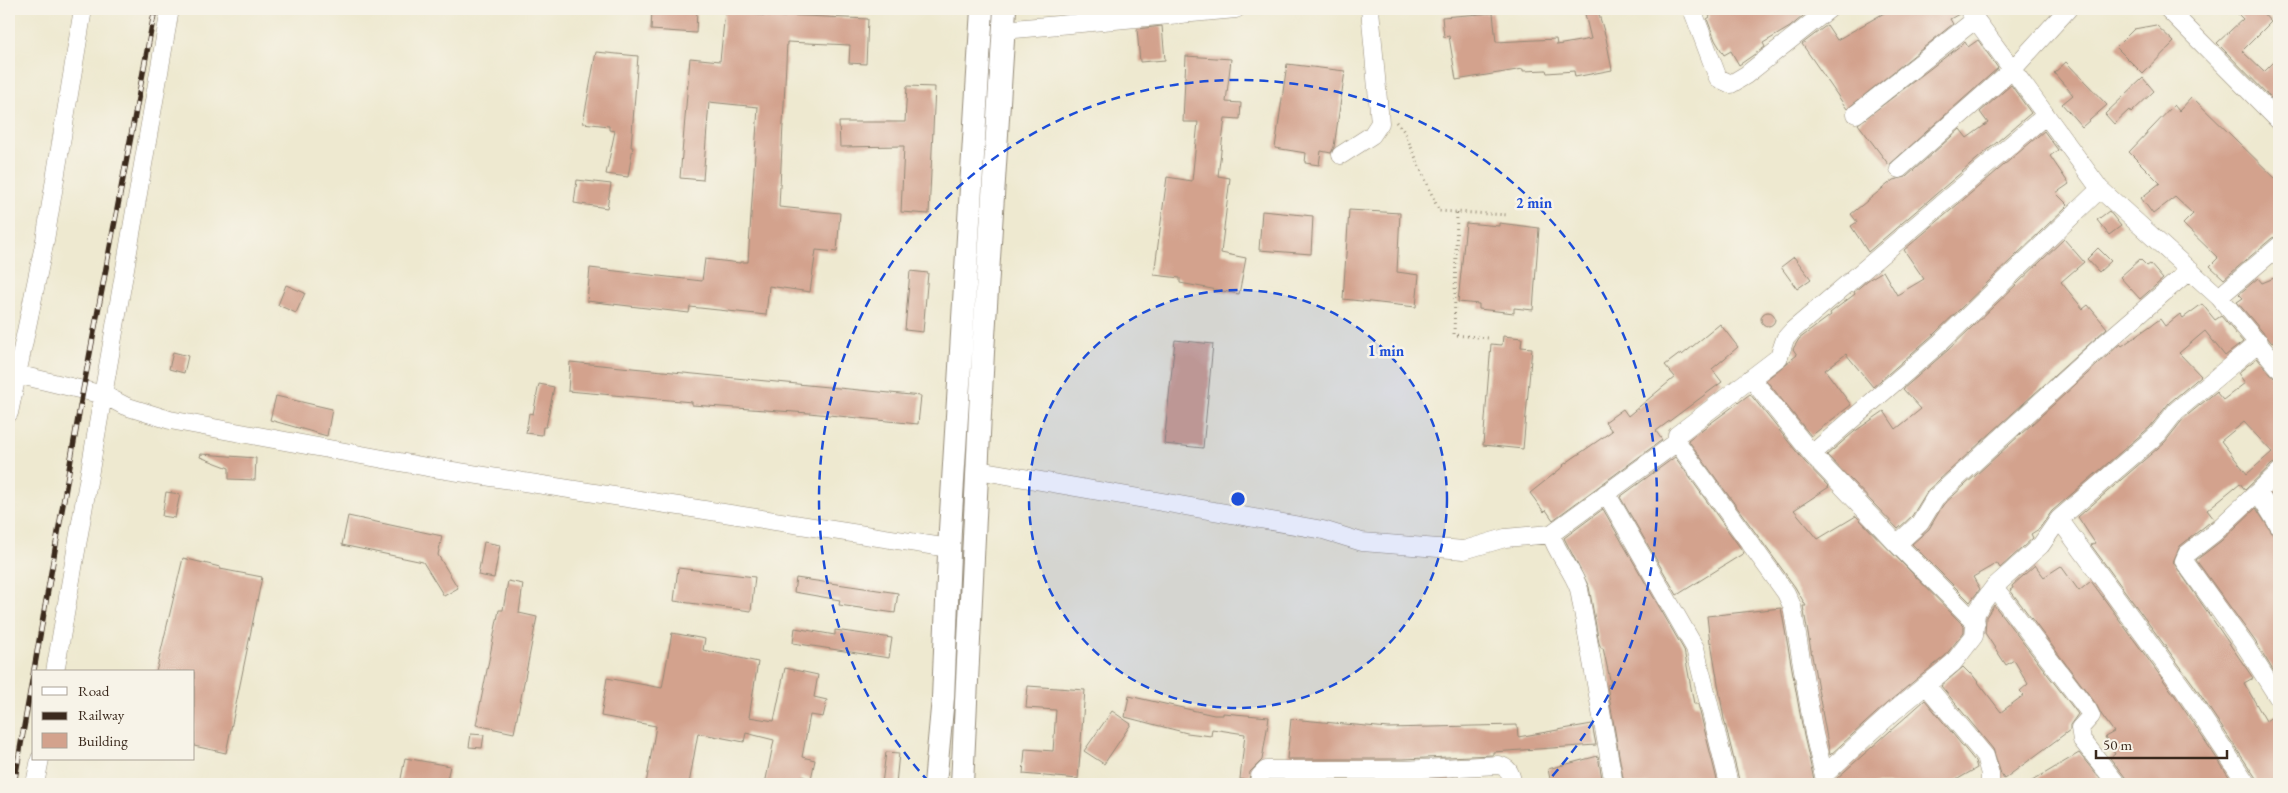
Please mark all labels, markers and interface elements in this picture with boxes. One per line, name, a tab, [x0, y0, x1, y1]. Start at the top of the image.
text: 2 min	[1516, 193, 1553, 212]
text: 1 min	[1368, 341, 1405, 360]
centre of rings	[1229, 490, 1247, 508]
legend	[32, 670, 195, 760]
text: Road	[78, 681, 110, 700]
text: Railway	[78, 705, 125, 724]
scale bar	[2096, 728, 2227, 760]
text: Building	[78, 731, 128, 750]
text: 50 m	[2103, 735, 2132, 754]

